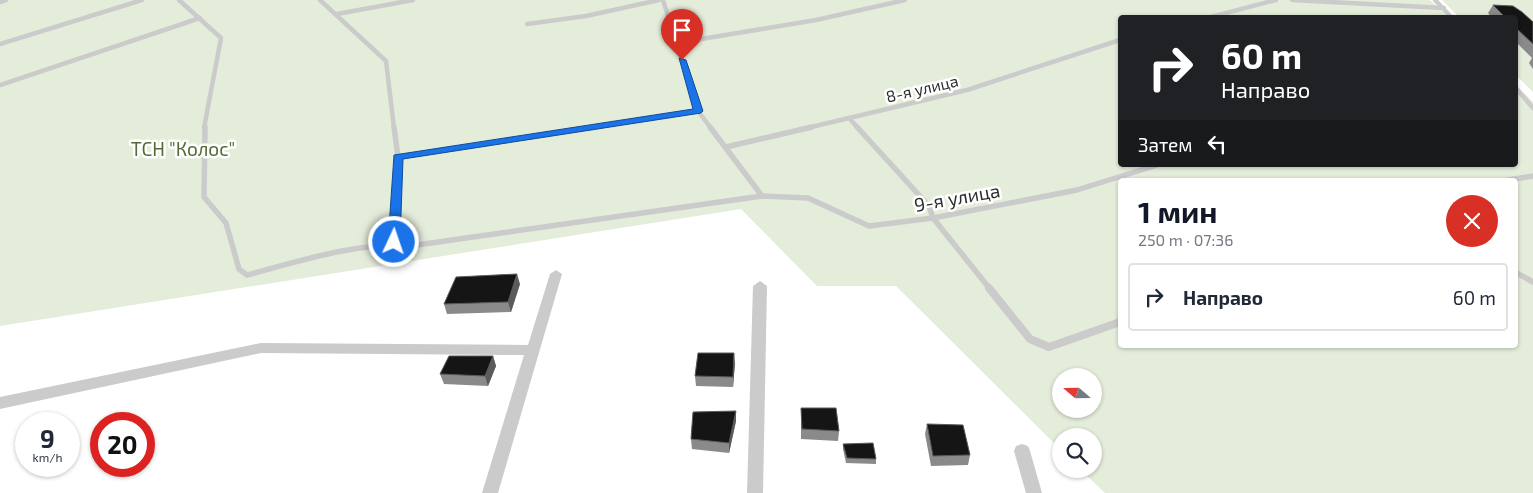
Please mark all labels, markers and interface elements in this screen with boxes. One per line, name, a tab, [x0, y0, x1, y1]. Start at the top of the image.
pin	[661, 9, 703, 60]
icon: arrive	[668, 16, 696, 44]
text: 60 m	[1221, 34, 1302, 76]
icon: right	[1138, 35, 1203, 100]
street label: 8-я улица	[884, 70, 960, 107]
text: Направо	[1221, 76, 1310, 102]
icon: left	[1203, 130, 1231, 158]
text: Затем	[1138, 133, 1193, 156]
park label: ТСН "Колос"	[131, 137, 235, 160]
street label: 9-я улица	[912, 178, 1002, 217]
text: 1 мин	[1138, 193, 1217, 229]
button: close	[1446, 195, 1498, 247]
position arrow	[367, 215, 419, 267]
text: 250 m · 07:36	[1138, 230, 1233, 249]
icon: right	[1140, 283, 1168, 311]
text: Направо	[1183, 286, 1263, 309]
text: 60 m	[1453, 286, 1496, 309]
north arrow	[1052, 368, 1102, 418]
map controls	[1052, 368, 1102, 478]
speed limit sign: 20	[90, 412, 155, 477]
text: 9	[40, 423, 55, 453]
button: search	[1052, 428, 1102, 478]
text: km/h	[33, 450, 62, 464]

